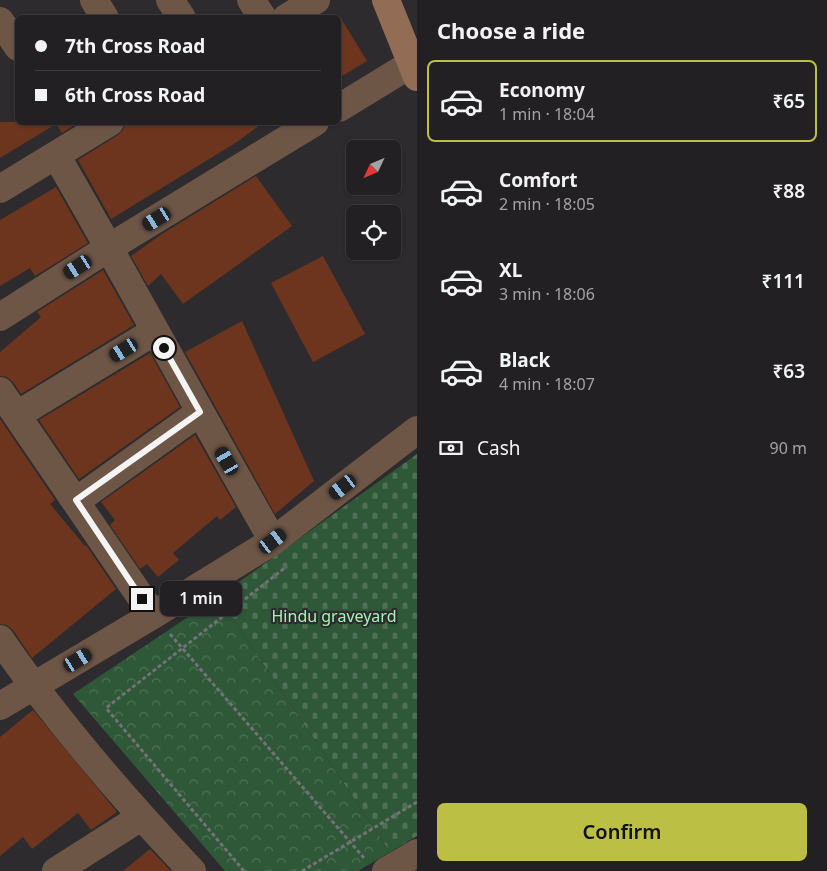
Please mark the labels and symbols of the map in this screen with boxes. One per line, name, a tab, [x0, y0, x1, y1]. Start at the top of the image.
north arrow	[346, 140, 401, 195]
car	[140, 205, 173, 233]
car	[61, 253, 94, 281]
car	[107, 336, 140, 364]
route start	[153, 337, 175, 359]
car	[213, 444, 240, 478]
car	[326, 472, 359, 502]
car	[256, 526, 289, 556]
callout: 1 min	[160, 582, 242, 616]
route end	[131, 588, 153, 610]
park label: Hindu graveyard	[272, 605, 396, 627]
car	[61, 646, 94, 674]

